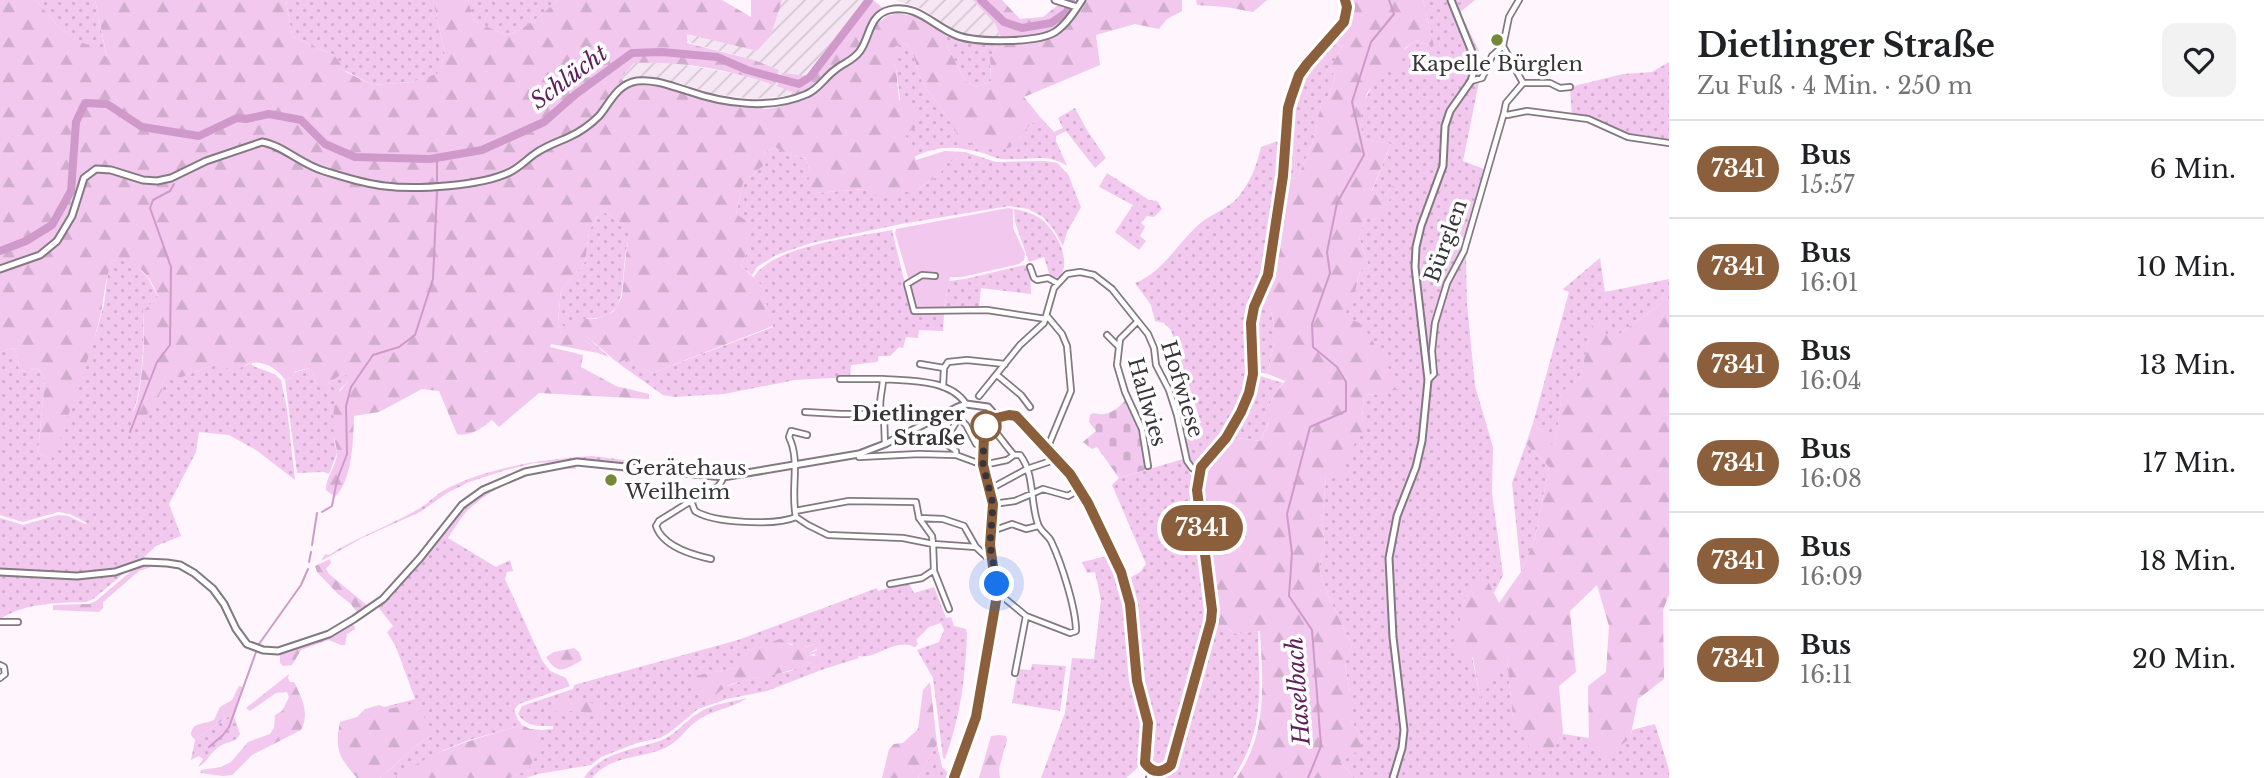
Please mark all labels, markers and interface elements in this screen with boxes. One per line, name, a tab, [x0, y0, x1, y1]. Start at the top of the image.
button: heart	[2162, 23, 2236, 97]
text: Dietlinger Straße	[1697, 25, 1995, 66]
marker: Kapelle Bürglen	[1489, 32, 1505, 48]
water label: Schlücht	[525, 39, 614, 115]
place label: Kapelle Bürglen	[1411, 51, 1583, 77]
text: Zu Fuß · 4 Min. · 250 m	[1697, 72, 1972, 100]
text: Bus	[1800, 139, 1851, 171]
text: 6 Min.	[2150, 153, 2236, 185]
text: 7341	[1711, 154, 1765, 183]
text: 15:57	[1800, 171, 1855, 199]
street label: Bürglen	[1419, 196, 1473, 286]
text: Bus	[1800, 237, 1851, 269]
text: 10 Min.	[2136, 251, 2236, 283]
text: 7341	[1711, 252, 1765, 281]
text: 16:01	[1800, 269, 1858, 297]
text: Bus	[1800, 335, 1851, 367]
street label: Hofwiese	[1155, 337, 1209, 441]
text: 13 Min.	[2139, 349, 2236, 381]
text: 7341	[1711, 350, 1765, 379]
street label: Hallwies	[1122, 355, 1172, 449]
text: 16:04	[1800, 367, 1862, 395]
place label: Dietlinger Straße	[852, 401, 966, 451]
marker: Dietlinger Straße	[971, 411, 1001, 441]
text: Bus	[1800, 433, 1851, 465]
text: 17 Min.	[2142, 447, 2236, 479]
text: 7341	[1711, 448, 1765, 477]
place label: Gerätehaus Weilheim	[624, 455, 747, 505]
text: 16:08	[1800, 465, 1862, 493]
marker: Gerätehaus Weilheim	[603, 472, 619, 488]
line badge: 7341	[1153, 505, 1251, 551]
text: 7341	[1175, 513, 1229, 542]
text: Bus	[1800, 531, 1851, 563]
text: 18 Min.	[2139, 545, 2236, 577]
text: 7341	[1711, 546, 1765, 575]
text: 16:09	[1800, 563, 1863, 591]
your location	[979, 566, 1014, 601]
text: Bus	[1800, 629, 1851, 661]
water label: Haselbach	[1280, 636, 1316, 747]
text: 20 Min.	[2132, 643, 2236, 675]
text: 7341	[1711, 644, 1765, 673]
text: 16:11	[1800, 661, 1852, 689]

